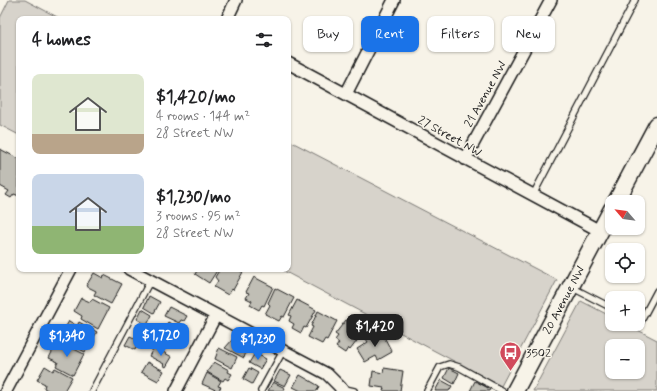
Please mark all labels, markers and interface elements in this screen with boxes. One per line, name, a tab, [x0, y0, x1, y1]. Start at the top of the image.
chip: Buy	[303, 16, 353, 52]
chip: Rent	[361, 16, 419, 52]
chip: Filters	[427, 16, 494, 52]
chip: New	[502, 16, 555, 52]
text: 4 homes	[32, 29, 91, 51]
icon: filters	[253, 29, 275, 51]
street label: 21 Avenue NW	[461, 59, 511, 130]
text: $1,420/mo	[156, 86, 235, 108]
icon: home	[64, 90, 112, 138]
text: 4 rooms · 144 m²	[156, 108, 250, 125]
street label: 27 Street NW	[415, 113, 484, 161]
text: 28 Street NW	[156, 125, 234, 142]
text: $1,230/mo	[156, 186, 231, 208]
icon: home	[64, 190, 112, 238]
north arrow	[605, 195, 645, 235]
map controls	[605, 195, 645, 379]
text: 3 rooms · 95 m²	[156, 208, 240, 225]
text: 28 Street NW	[156, 225, 234, 242]
button: locate	[605, 243, 645, 283]
street label: 20 Avenue NW	[540, 264, 589, 337]
button: +	[605, 291, 645, 331]
pin: $1,420	[342, 314, 408, 348]
text: $1,420	[355, 318, 395, 335]
pin: $1,720	[128, 323, 194, 357]
pin: $1,340	[34, 324, 100, 358]
text: $1,720	[142, 327, 180, 344]
pin: $1,230	[225, 327, 291, 361]
text: $1,340	[49, 328, 85, 345]
text: $1,230	[240, 331, 276, 348]
button: −	[605, 339, 645, 379]
bus stop icon: 3502	[498, 340, 524, 373]
place label: 3502	[526, 346, 551, 362]

